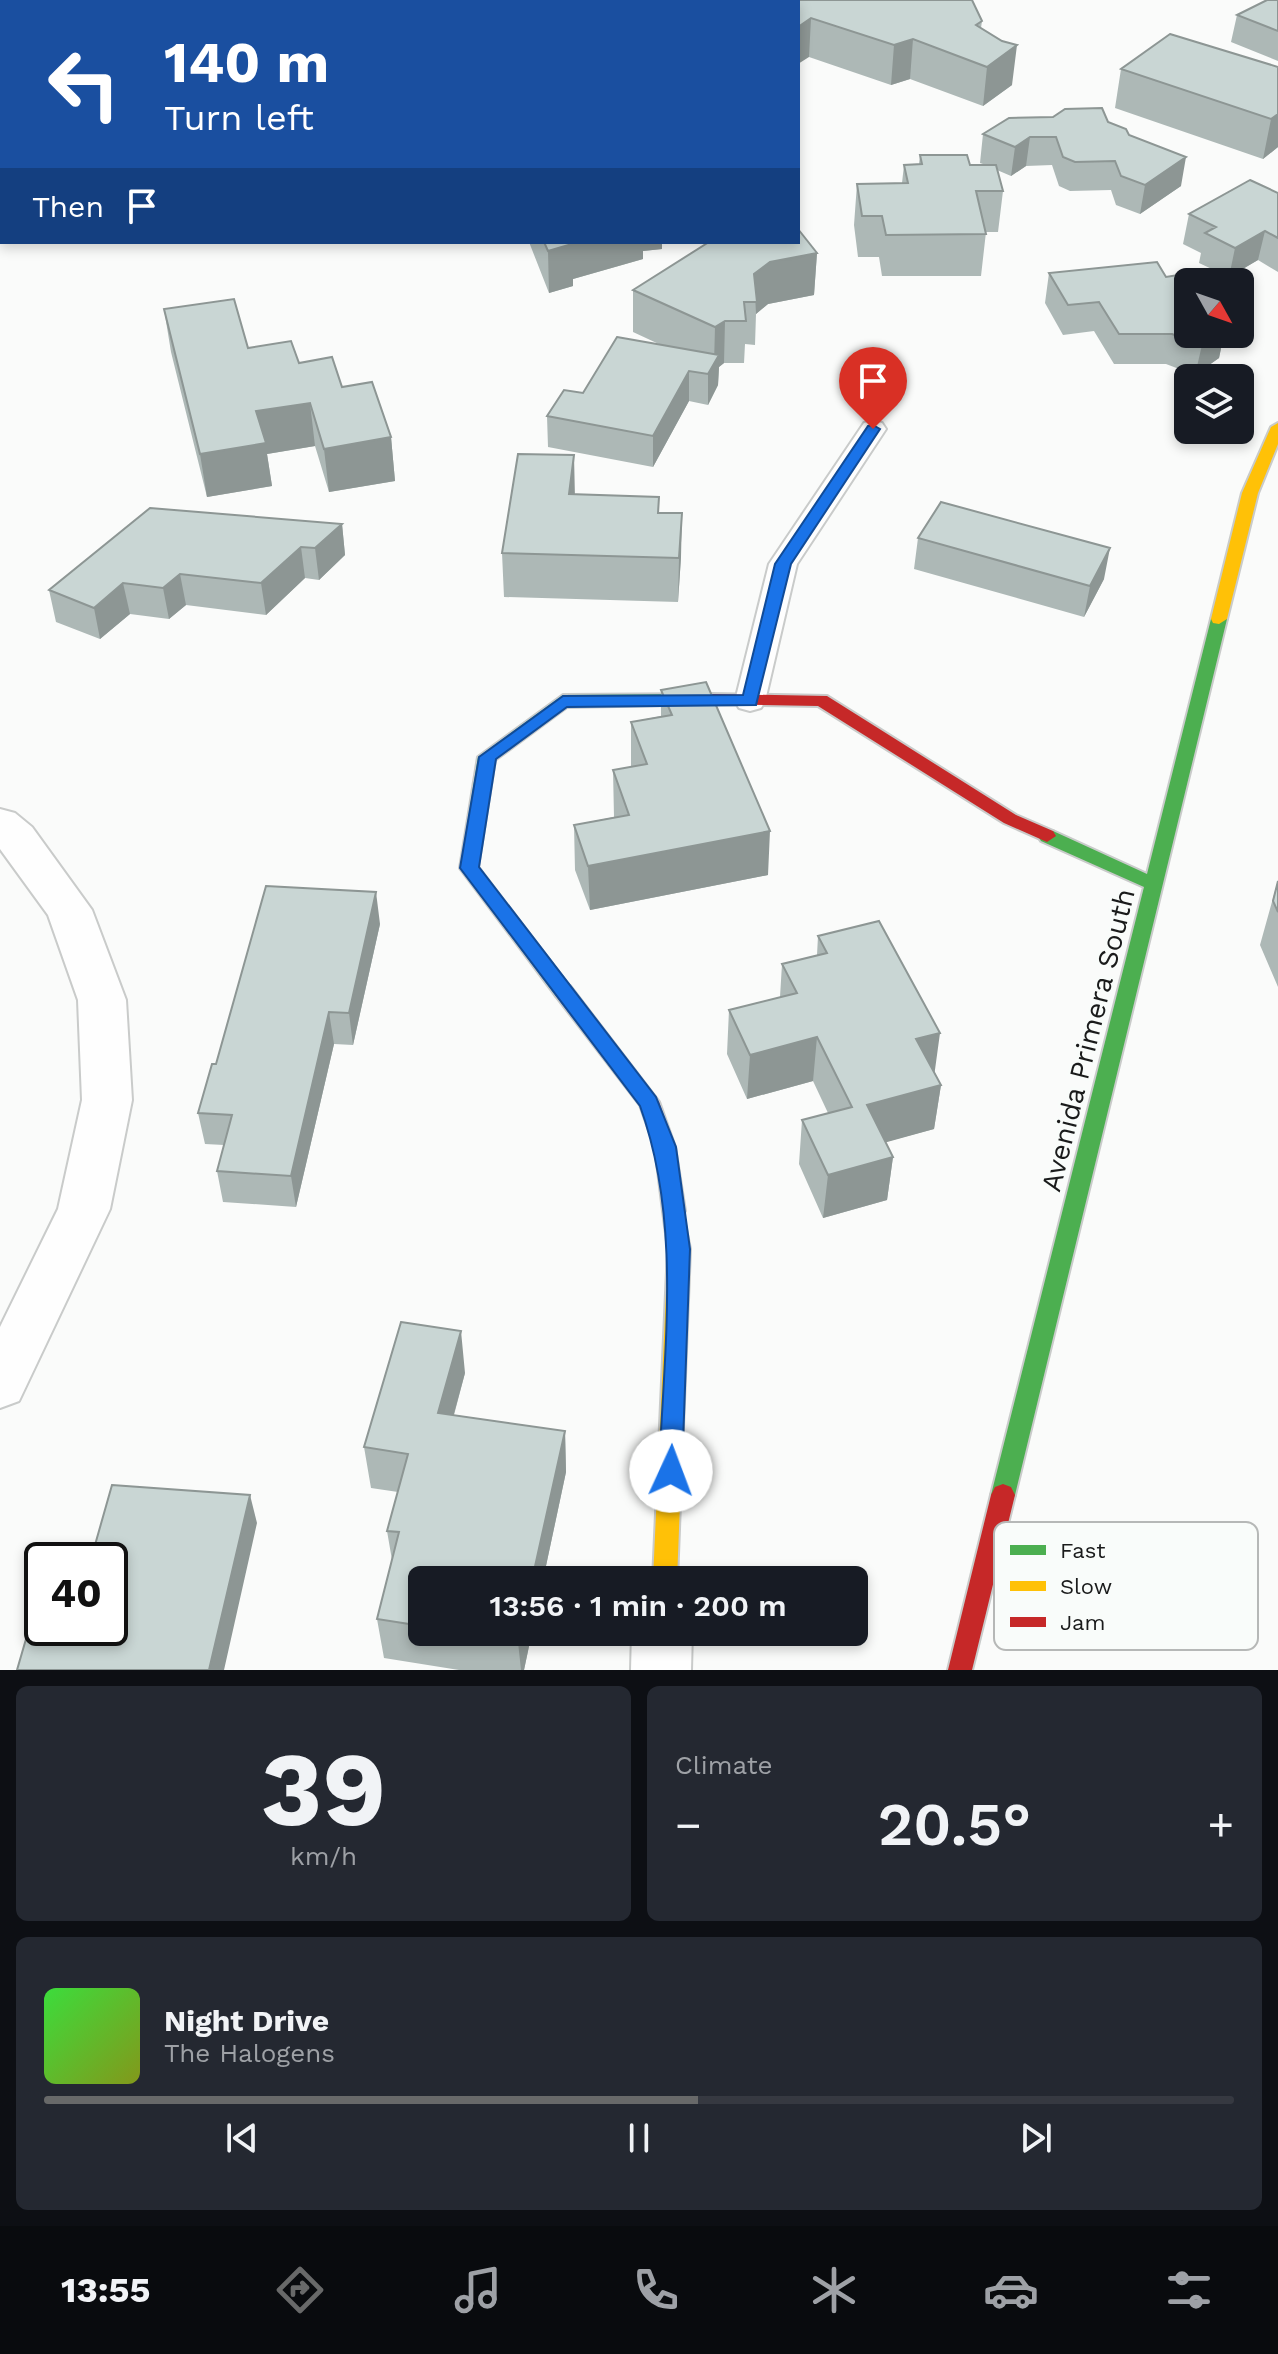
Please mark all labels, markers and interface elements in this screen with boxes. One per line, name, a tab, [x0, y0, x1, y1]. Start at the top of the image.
text: 140 m	[164, 30, 329, 96]
icon: left	[32, 32, 136, 136]
text: Turn left	[164, 97, 314, 139]
icon: arrive	[120, 184, 164, 228]
text: Then	[32, 189, 104, 224]
north arrow	[1174, 268, 1254, 348]
map controls	[1174, 268, 1254, 444]
pin	[839, 347, 907, 429]
icon: arrive	[851, 359, 895, 403]
button: layers	[1174, 364, 1254, 444]
street label: Avenida Primera South	[1034, 885, 1142, 1195]
position arrow	[629, 1429, 713, 1513]
legend	[994, 1522, 1258, 1650]
text: Fast	[1060, 1538, 1106, 1563]
speed limit sign: 40	[24, 1542, 128, 1646]
text: Slow	[1060, 1574, 1112, 1599]
text: 13:56 · 1 min · 200 m	[489, 1588, 787, 1623]
text: Jam	[1060, 1610, 1105, 1635]
text: 39	[261, 1728, 386, 1850]
text: Climate	[675, 1750, 773, 1780]
text: 20.5°	[878, 1789, 1031, 1860]
text: −	[675, 1799, 702, 1851]
text: +	[1207, 1799, 1234, 1851]
text: km/h	[290, 1841, 357, 1871]
text: Night Drive	[164, 2003, 329, 2038]
text: The Halogens	[164, 2038, 335, 2068]
icon: previous	[220, 2116, 264, 2160]
icon: pause	[617, 2116, 661, 2160]
icon: next	[1014, 2116, 1058, 2160]
icon: directions	[272, 2262, 328, 2318]
icon: music	[450, 2262, 506, 2318]
icon: phone	[628, 2262, 684, 2318]
icon: climate	[806, 2262, 862, 2318]
icon: car	[983, 2262, 1039, 2318]
icon: filters	[1161, 2262, 1217, 2318]
text: 13:55	[61, 2269, 151, 2311]

